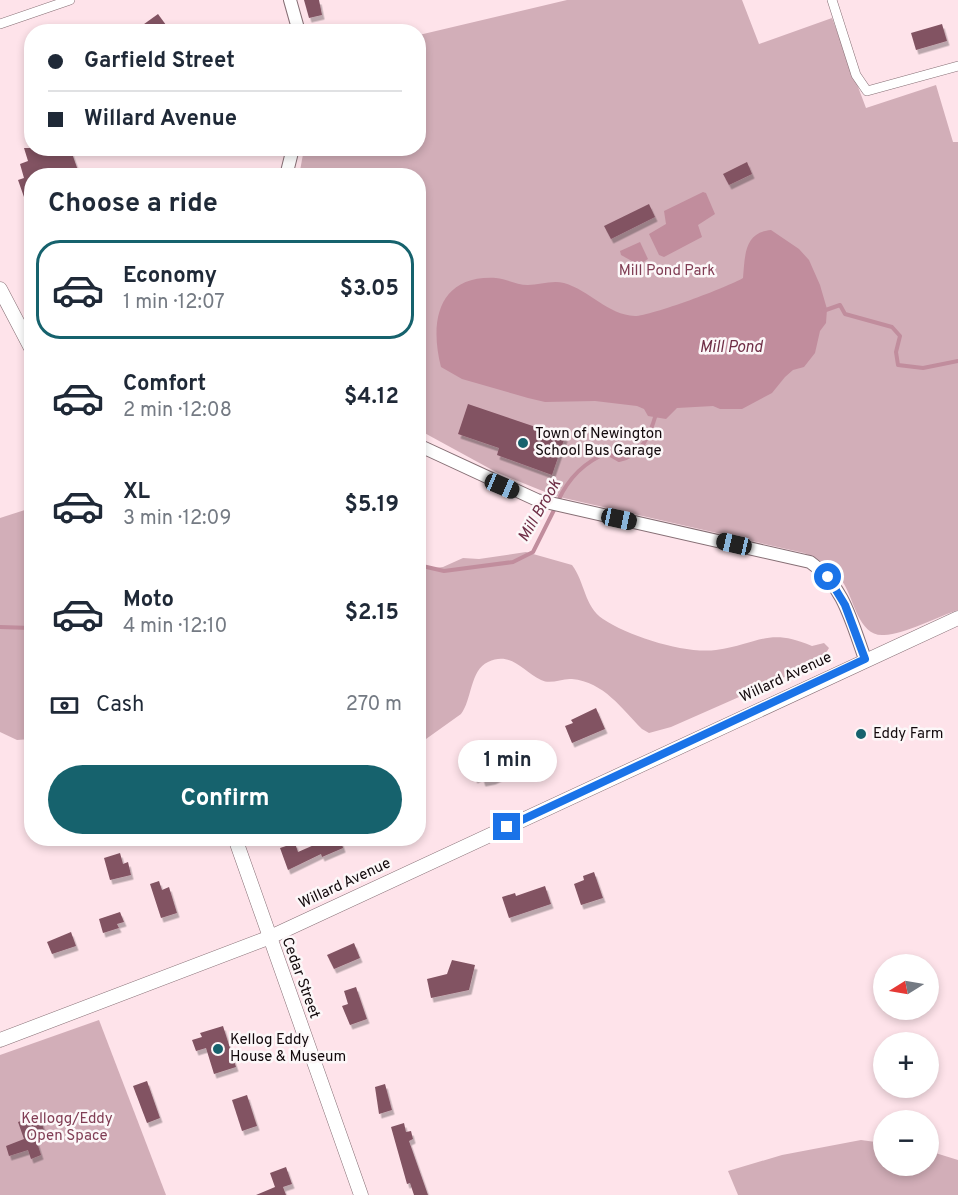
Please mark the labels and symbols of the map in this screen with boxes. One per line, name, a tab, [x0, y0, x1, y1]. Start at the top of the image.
park label: Mill Pond Park	[619, 262, 715, 281]
water label: Mill Pond	[699, 338, 764, 358]
place label: Town of Newington School Bus Garage	[535, 425, 663, 461]
marker: Town of Newington School Bus Garage	[516, 436, 530, 450]
car	[482, 471, 522, 501]
water label: Mill Brook	[514, 475, 566, 546]
car	[600, 506, 638, 532]
car	[714, 531, 754, 557]
route start	[814, 563, 841, 590]
street label: Willard Avenue	[737, 648, 835, 708]
place label: Eddy Farm	[873, 725, 944, 744]
marker: Eddy Farm	[854, 727, 868, 741]
callout: 1 min	[458, 740, 556, 782]
route end	[493, 813, 520, 840]
street label: Willard Avenue	[296, 854, 394, 914]
street label: Cedar Street	[276, 935, 324, 1021]
north arrow	[873, 954, 939, 1020]
place label: Kellog Eddy House & Museum	[230, 1031, 346, 1067]
marker: Kellog Eddy House & Museum	[211, 1042, 225, 1056]
park label: Kellogg/Eddy Open Space	[21, 1110, 113, 1146]

